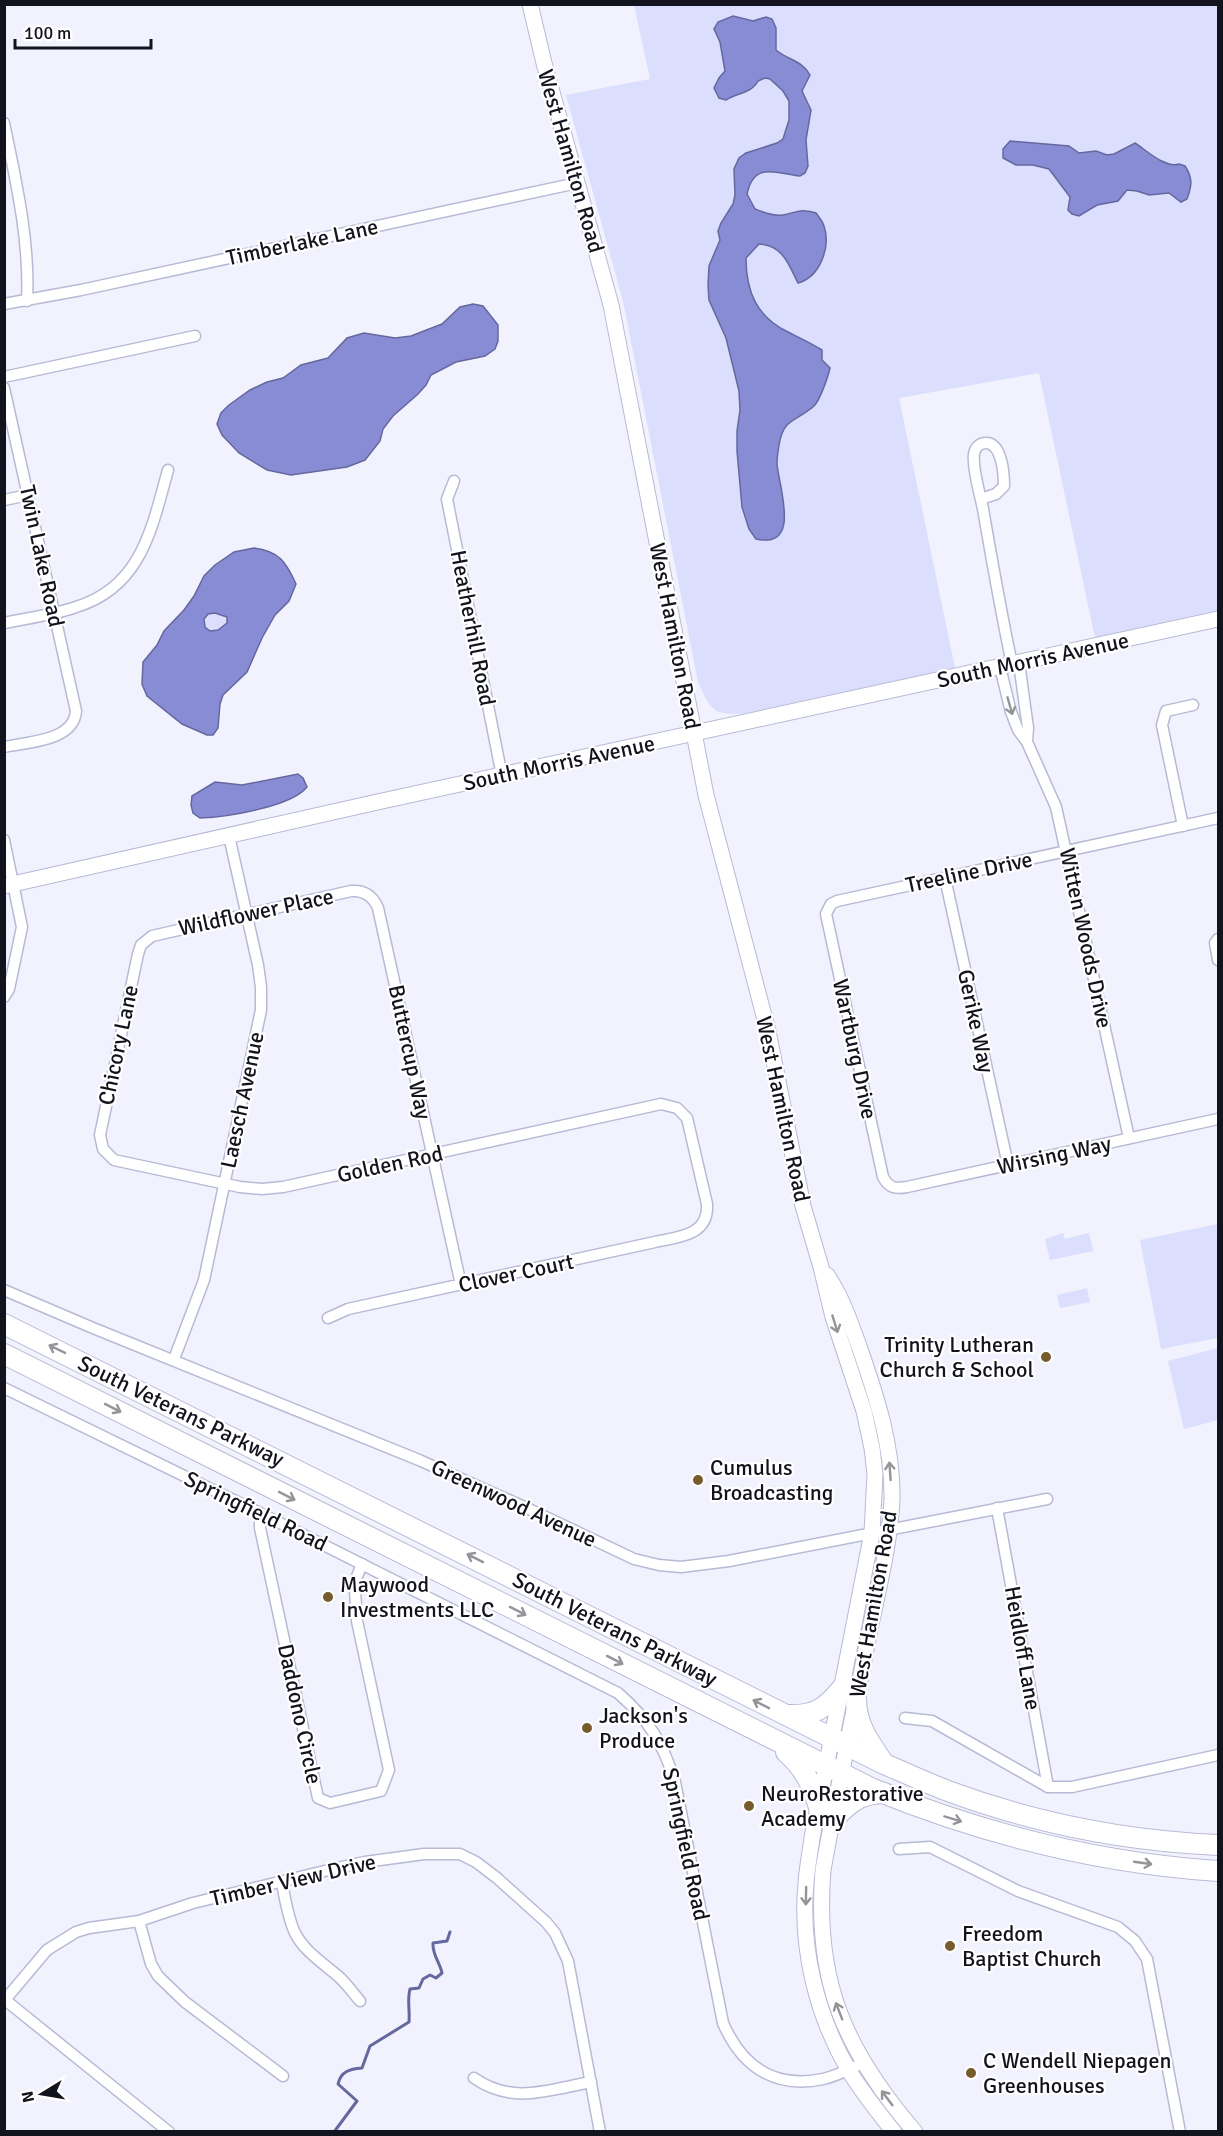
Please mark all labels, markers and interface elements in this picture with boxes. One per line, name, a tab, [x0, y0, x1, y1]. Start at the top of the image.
scale bar	[15, 12, 152, 50]
text: 100 m	[24, 22, 71, 44]
street label: West Hamilton Road	[532, 66, 610, 256]
street label: Timberlake Lane	[224, 213, 380, 271]
street label: Twin Lake Road	[14, 483, 70, 629]
street label: West Hamilton Road	[644, 540, 706, 732]
street label: Heatherhill Road	[445, 548, 501, 708]
street label: South Morris Avenue	[935, 626, 1131, 694]
one-way arrow	[1004, 696, 1016, 715]
street label: South Morris Avenue	[461, 729, 657, 797]
street label: Treeline Drive	[903, 845, 1035, 899]
street label: Witten Woods Drive	[1054, 845, 1118, 1031]
street label: Wildflower Place	[176, 882, 336, 942]
street label: Gerike Way	[952, 967, 1000, 1076]
street label: Wartburg Drive	[827, 977, 883, 1121]
street label: Chicory Lane	[92, 982, 144, 1108]
street label: Buttercup Way	[383, 982, 438, 1123]
street label: West Hamilton Road	[750, 1014, 816, 1204]
street label: Laesch Avenue	[214, 1029, 270, 1171]
street label: Wirsing Way	[995, 1130, 1114, 1180]
street label: Golden Rod	[335, 1140, 445, 1188]
street label: Clover Court	[456, 1248, 576, 1298]
one-way arrow	[830, 1314, 841, 1333]
place label: Trinity Lutheran Church & School	[879, 1331, 1034, 1383]
one-way arrow	[48, 1343, 66, 1355]
street label: South Veterans Parkway	[74, 1349, 289, 1473]
marker: Trinity Lutheran Church & School	[1039, 1350, 1053, 1364]
one-way arrow	[104, 1403, 122, 1415]
street label: Greenwood Avenue	[427, 1453, 601, 1553]
place label: Cumulus Broadcasting	[710, 1454, 833, 1506]
one-way arrow	[885, 1462, 896, 1481]
street label: Springfield Road	[180, 1465, 332, 1557]
marker: Cumulus Broadcasting	[691, 1473, 705, 1487]
one-way arrow	[278, 1491, 296, 1502]
street label: West Hamilton Road	[843, 1508, 903, 1700]
one-way arrow	[467, 1552, 485, 1564]
street label: South Veterans Parkway	[508, 1566, 722, 1693]
place label: Maywood Investments LLC	[340, 1571, 494, 1623]
street label: Heidloff Lane	[999, 1584, 1047, 1712]
marker: Maywood Investments LLC	[321, 1590, 335, 1604]
one-way arrow	[509, 1606, 527, 1618]
street label: Daddono Circle	[272, 1641, 328, 1787]
one-way arrow	[606, 1655, 624, 1667]
one-way arrow	[753, 1698, 771, 1709]
place label: Jackson's Produce	[599, 1702, 688, 1754]
marker: Jackson's Produce	[580, 1721, 594, 1735]
street label: Springfield Road	[657, 1765, 715, 1923]
place label: NeuroRestorative Academy	[761, 1780, 924, 1832]
marker: NeuroRestorative Academy	[742, 1799, 756, 1813]
one-way arrow	[943, 1814, 962, 1825]
street label: Timber View Drive	[208, 1848, 378, 1912]
one-way arrow	[1133, 1857, 1152, 1868]
one-way arrow	[800, 1885, 812, 1905]
place label: Freedom Baptist Church	[962, 1920, 1101, 1972]
marker: Freedom Baptist Church	[943, 1939, 957, 1953]
one-way arrow	[832, 2002, 843, 2020]
place label: C Wendell Niepagen Greenhouses	[983, 2047, 1171, 2099]
north arrow	[12, 2064, 72, 2124]
marker: C Wendell Niepagen Greenhouses	[964, 2066, 978, 2080]
text: N	[17, 2089, 39, 2104]
one-way arrow	[881, 2091, 894, 2107]

